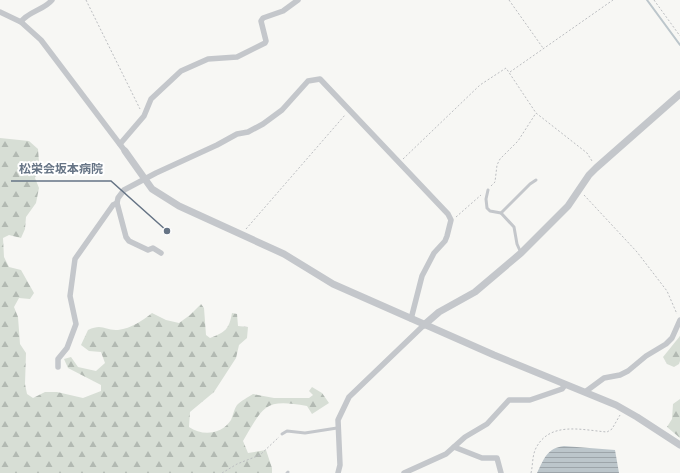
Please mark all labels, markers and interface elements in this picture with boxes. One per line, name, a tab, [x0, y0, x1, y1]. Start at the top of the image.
callout: 松栄会坂本病院	[11, 157, 111, 181]
text: 松栄会坂本病院	[19, 162, 103, 176]

